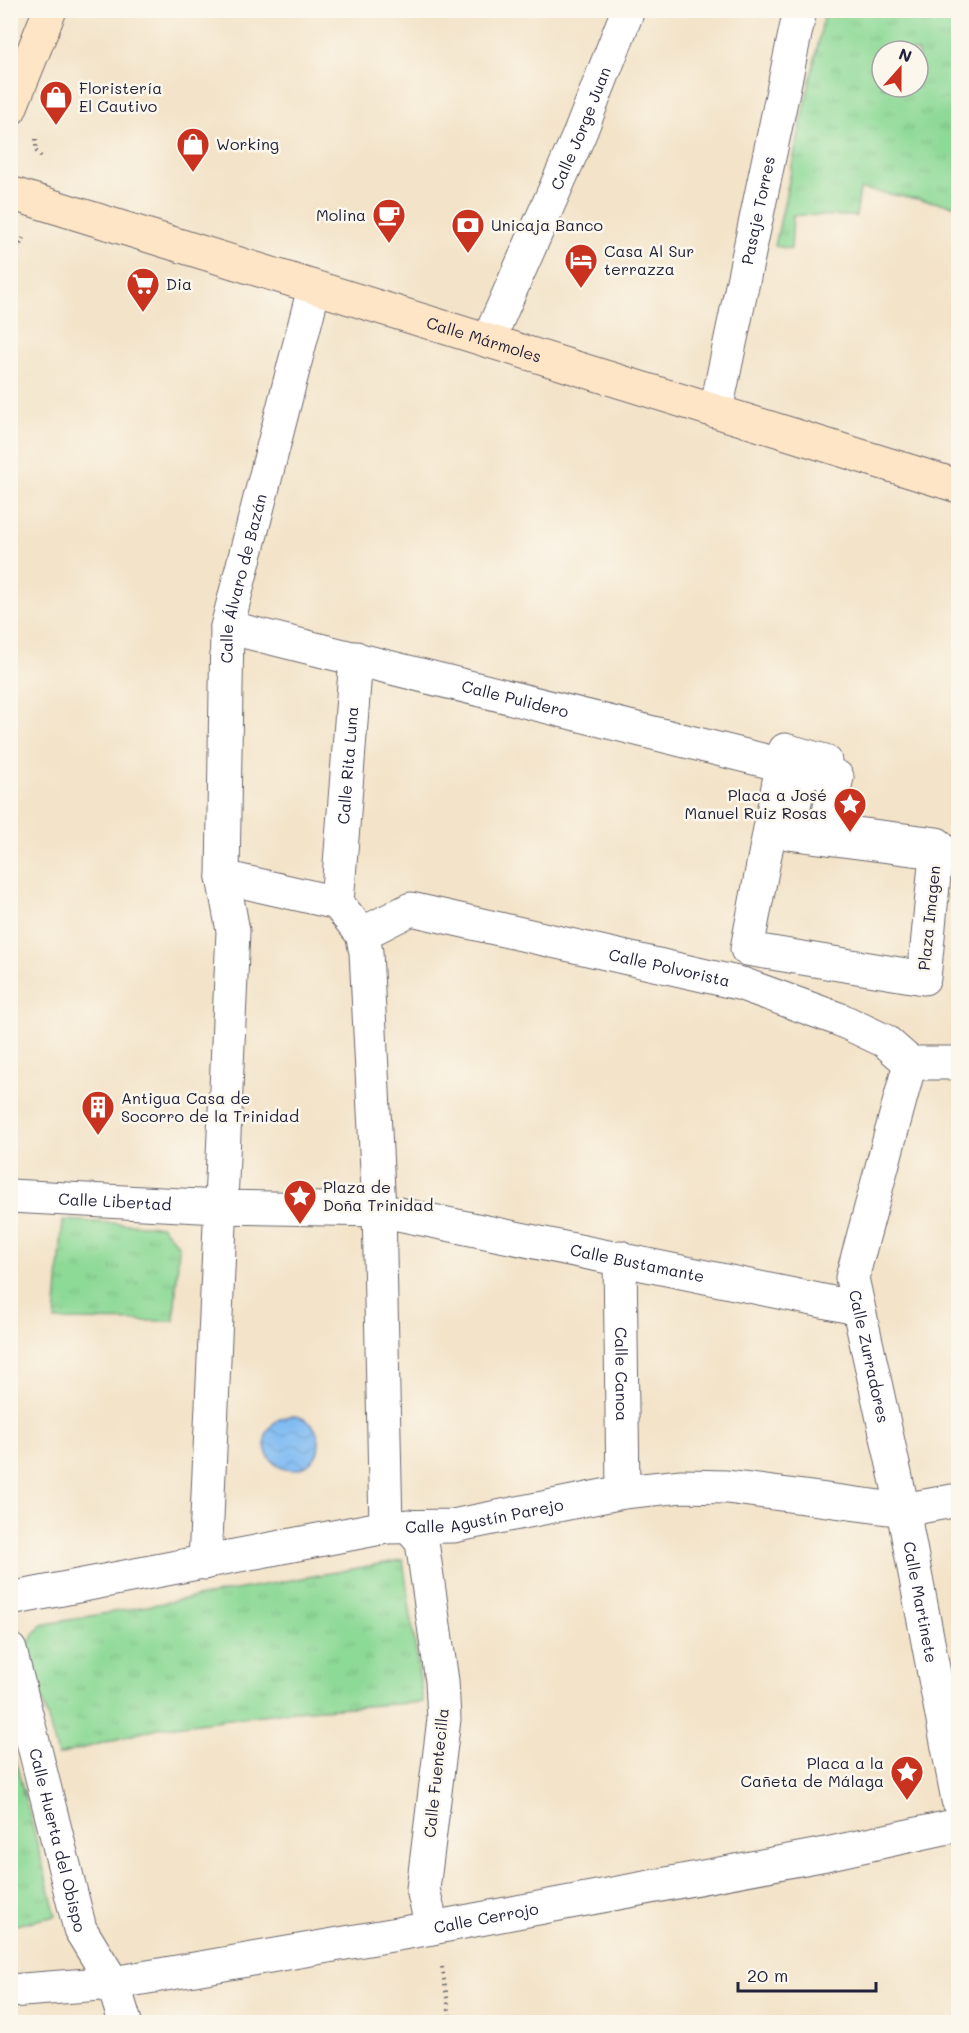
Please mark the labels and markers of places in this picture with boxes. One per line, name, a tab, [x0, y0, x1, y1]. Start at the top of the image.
place label: Floristería El Cautivo	[79, 77, 162, 116]
shop icon: Floristería El Cautivo	[38, 79, 74, 126]
shop icon: Working	[175, 126, 211, 173]
place label: Working	[216, 133, 279, 154]
cafe icon: Molina	[371, 197, 407, 244]
place label: Molina	[316, 204, 366, 225]
bank icon: Unicaja Banco	[450, 207, 486, 254]
place label: Unicaja Banco	[491, 214, 603, 235]
place label: Casa Al Sur terrazza	[604, 240, 694, 279]
hotel icon: Casa Al Sur terrazza	[563, 242, 599, 289]
supermarket icon: Dia	[125, 266, 161, 313]
place label: Dia	[166, 273, 192, 294]
place label: Placa a José Manuel Ruiz Rosas	[684, 784, 827, 823]
place icon: Placa a José Manuel Ruiz Rosas	[832, 786, 868, 833]
place label: Antigua Casa de Socorro de la Trinidad	[121, 1087, 299, 1126]
building icon: Antigua Casa de Socorro de la Trinidad	[80, 1089, 116, 1136]
place label: Plaza de Doña Trinidad	[323, 1176, 433, 1215]
place icon: Plaza de Doña Trinidad	[282, 1178, 318, 1225]
place label: Placa a la Cañeta de Málaga	[741, 1752, 884, 1791]
place icon: Placa a la Cañeta de Málaga	[889, 1754, 925, 1801]

